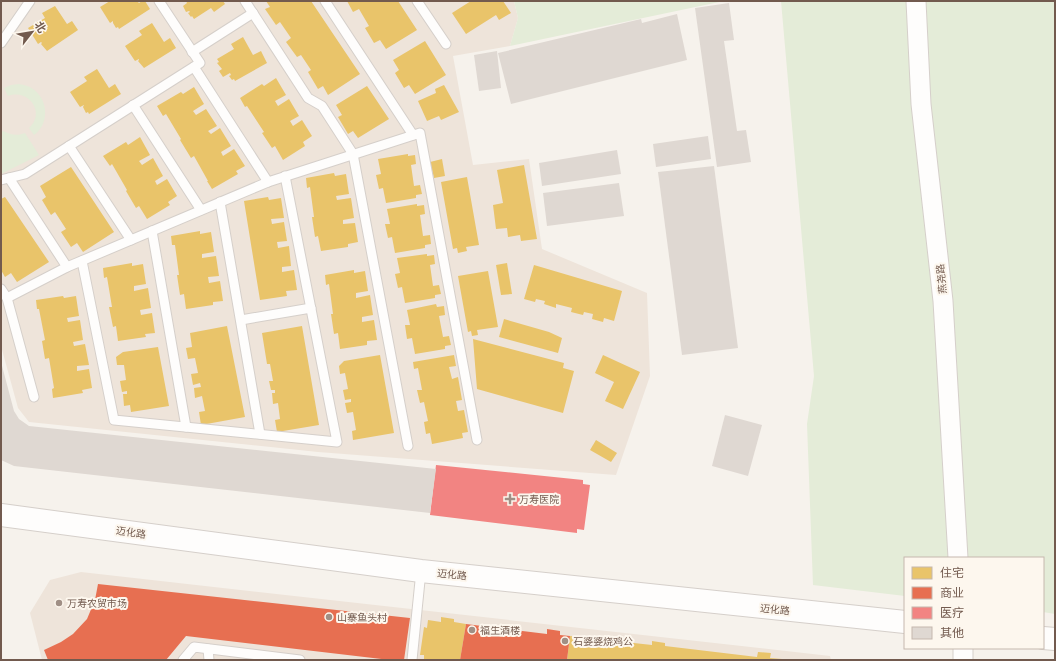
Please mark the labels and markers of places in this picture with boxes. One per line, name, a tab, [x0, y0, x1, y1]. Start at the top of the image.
place label: 万寿医院	[519, 492, 559, 506]
marker: 万寿医院	[504, 493, 516, 505]
place label: 万寿农贸市场	[67, 596, 127, 610]
marker: 万寿农贸市场	[54, 598, 64, 608]
place label: 山寨鱼头村	[337, 610, 387, 624]
marker: 山寨鱼头村	[324, 612, 334, 622]
place label: 福生酒楼	[480, 623, 520, 637]
marker: 福生酒楼	[467, 625, 477, 635]
place label: 石婆婆烧鸡公	[573, 634, 633, 648]
marker: 石婆婆烧鸡公	[560, 636, 570, 646]

